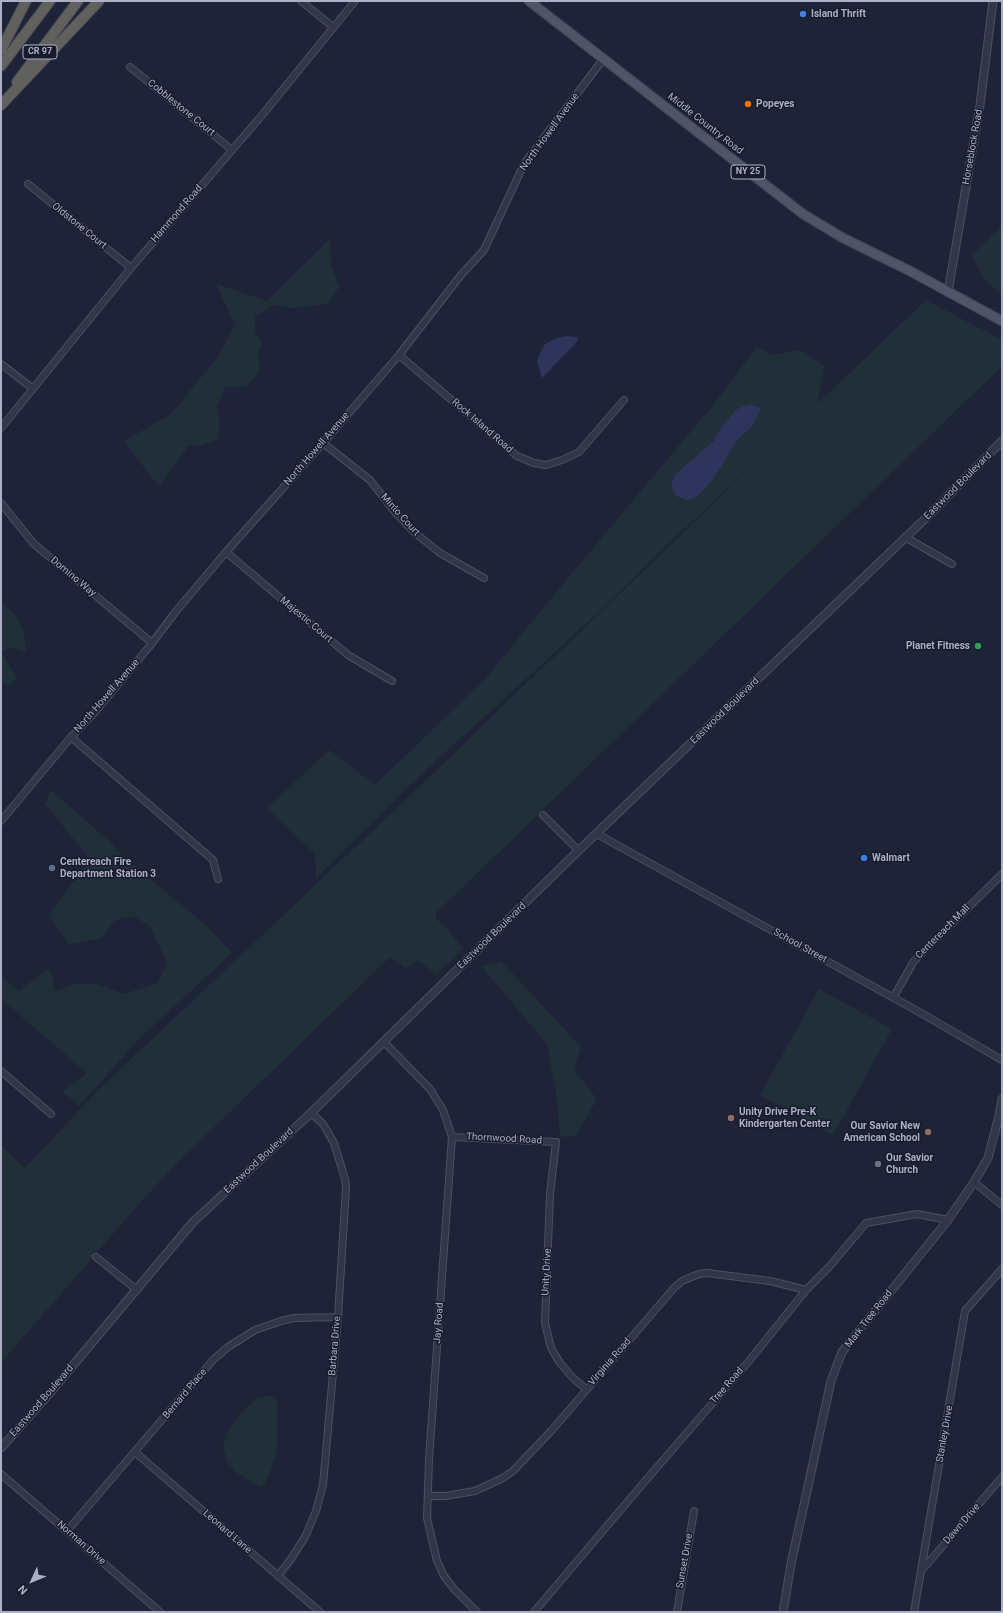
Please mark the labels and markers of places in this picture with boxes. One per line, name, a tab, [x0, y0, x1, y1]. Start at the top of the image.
place label: Island Thrift	[811, 8, 866, 20]
marker: Island Thrift	[798, 9, 808, 19]
place label: Popeyes	[756, 98, 794, 110]
marker: Popeyes	[743, 99, 753, 109]
place label: Planet Fitness	[906, 640, 970, 652]
marker: Planet Fitness	[973, 641, 983, 651]
place label: Walmart	[872, 852, 910, 864]
marker: Walmart	[859, 853, 869, 863]
place label: Centereach Fire Department Station 3	[60, 856, 156, 880]
marker: Centereach Fire Department Station 3	[47, 863, 57, 873]
place label: Unity Drive Pre-K Kindergarten Center	[739, 1106, 830, 1130]
marker: Unity Drive Pre-K Kindergarten Center	[726, 1113, 736, 1123]
place label: Our Savior New American School	[844, 1120, 920, 1144]
marker: Our Savior New American School	[923, 1127, 933, 1137]
place label: Our Savior Church	[886, 1152, 933, 1176]
marker: Our Savior Church	[873, 1159, 883, 1169]

